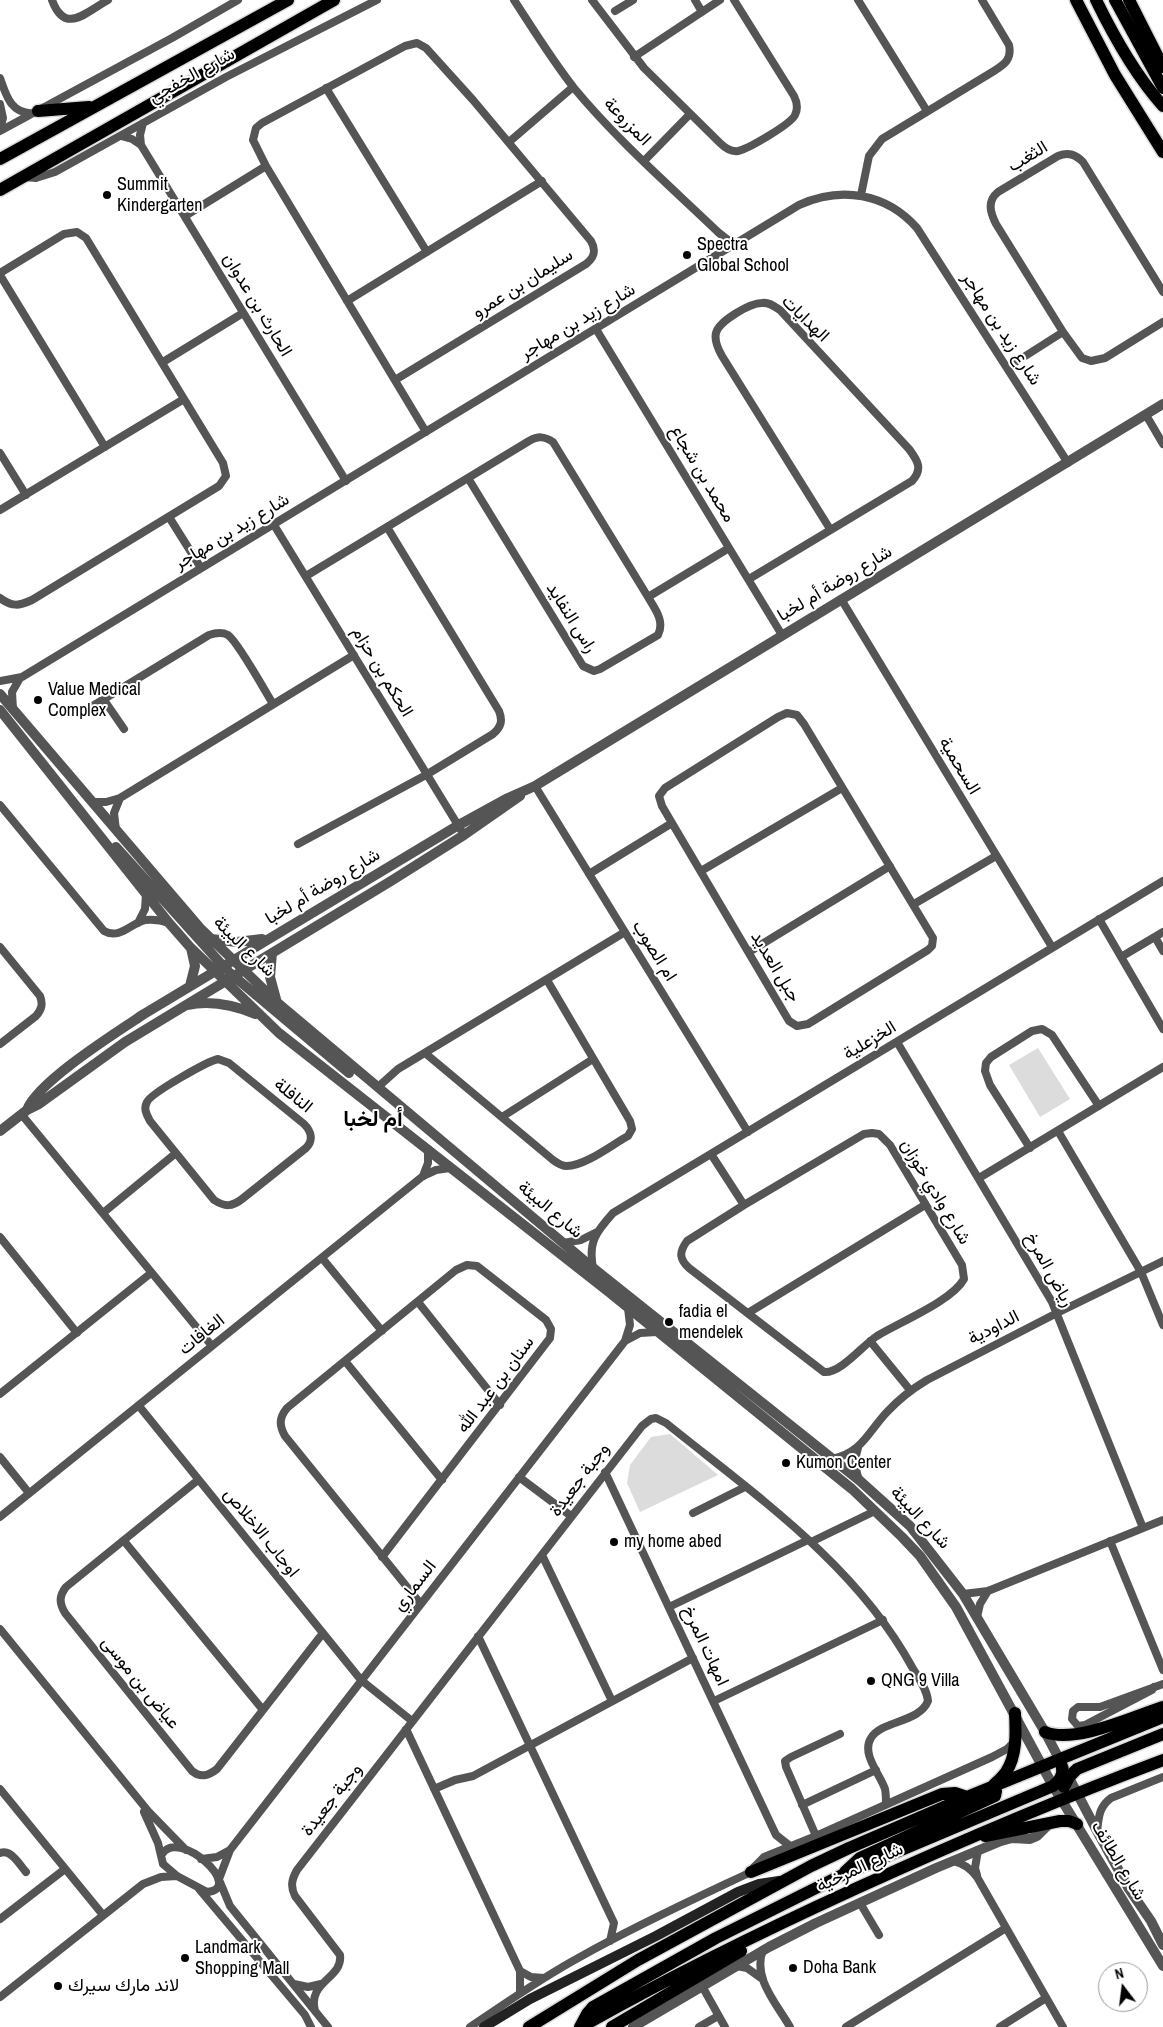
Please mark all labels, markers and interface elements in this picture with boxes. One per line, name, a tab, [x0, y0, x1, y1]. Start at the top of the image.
street label: شارع الخفجي	[145, 44, 239, 108]
street label: المزروعة	[599, 93, 655, 151]
street label: الثغب	[1004, 137, 1052, 177]
place label: Summit Kindergarten	[117, 174, 202, 216]
marker: Summit Kindergarten	[101, 189, 113, 201]
place label: Spectra Global School	[697, 234, 789, 276]
street label: سليمان بن عمرو	[469, 244, 577, 324]
street label: الحارث بن عدوان	[218, 249, 296, 361]
marker: Spectra Global School	[681, 249, 693, 261]
street label: شارع زيد بن مهاجر	[956, 268, 1046, 390]
street label: شارع زيد بن مهاجر	[517, 279, 639, 365]
street label: الهدايات	[777, 291, 833, 347]
street label: محمد بن شجاع	[664, 421, 740, 527]
street label: شارع زيد بن مهاجر	[171, 489, 293, 575]
street label: شارع روضة أم لخبا	[774, 541, 896, 627]
street label: راس النفايد	[541, 579, 601, 657]
street label: الحكم بن حزام	[347, 623, 417, 721]
place label: Value Medical Complex	[48, 679, 140, 722]
marker: Value Medical Complex	[32, 694, 44, 706]
street label: السحمية	[934, 733, 984, 799]
street label: شارع روضة أم لخبا	[262, 844, 384, 930]
street label: شارع البيئة	[208, 912, 280, 982]
street label: ام الصوب	[627, 917, 681, 985]
street label: جبل العديد	[745, 928, 805, 1006]
street label: الخزعلية	[840, 1017, 900, 1065]
street label: النافلة	[269, 1074, 317, 1118]
district label: أم لخبا	[343, 1107, 403, 1133]
street label: شارع وادي خوزان	[895, 1135, 975, 1249]
street label: شارع البيئة	[513, 1177, 587, 1243]
street label: رياض المرخ	[1020, 1229, 1078, 1311]
place label: fadia el mendelek	[679, 1301, 743, 1344]
street label: الداودية	[965, 1306, 1023, 1350]
street label: الغافات	[175, 1310, 229, 1360]
marker: fadia el mendelek	[663, 1316, 675, 1328]
street label: سنان بن عبد الله	[453, 1332, 539, 1438]
street label: وجبة جعيدة	[545, 1439, 615, 1521]
place label: Kumon Center	[796, 1452, 891, 1474]
marker: Kumon Center	[780, 1457, 792, 1469]
street label: شارع البيئة	[885, 1482, 955, 1554]
street label: اوجاب الاخلاص	[218, 1484, 304, 1582]
place label: my home abed	[624, 1531, 722, 1553]
marker: my home abed	[608, 1536, 620, 1548]
street label: السماري	[388, 1556, 442, 1616]
street label: امهات المرخ	[677, 1602, 733, 1690]
street label: عياض بن موسى	[96, 1632, 184, 1734]
place label: QNG 9 Villa	[881, 1670, 959, 1692]
marker: QNG 9 Villa	[865, 1675, 877, 1687]
street label: وجبة جعيدة	[297, 1759, 367, 1841]
street label: شارع الطائف	[1086, 1817, 1150, 1905]
street label: شارع المرخية	[813, 1838, 907, 1898]
place label: Landmark Shopping Mall	[195, 1937, 289, 1980]
marker: Landmark Shopping Mall	[179, 1952, 191, 1964]
place label: Doha Bank	[803, 1957, 876, 1979]
marker: Doha Bank	[787, 1962, 799, 1974]
north arrow	[1098, 1962, 1148, 2012]
text: N	[1113, 1964, 1126, 1983]
place label: لاند مارك سيرك	[68, 1975, 179, 1997]
marker: لاند مارك سيرك	[52, 1980, 64, 1992]

